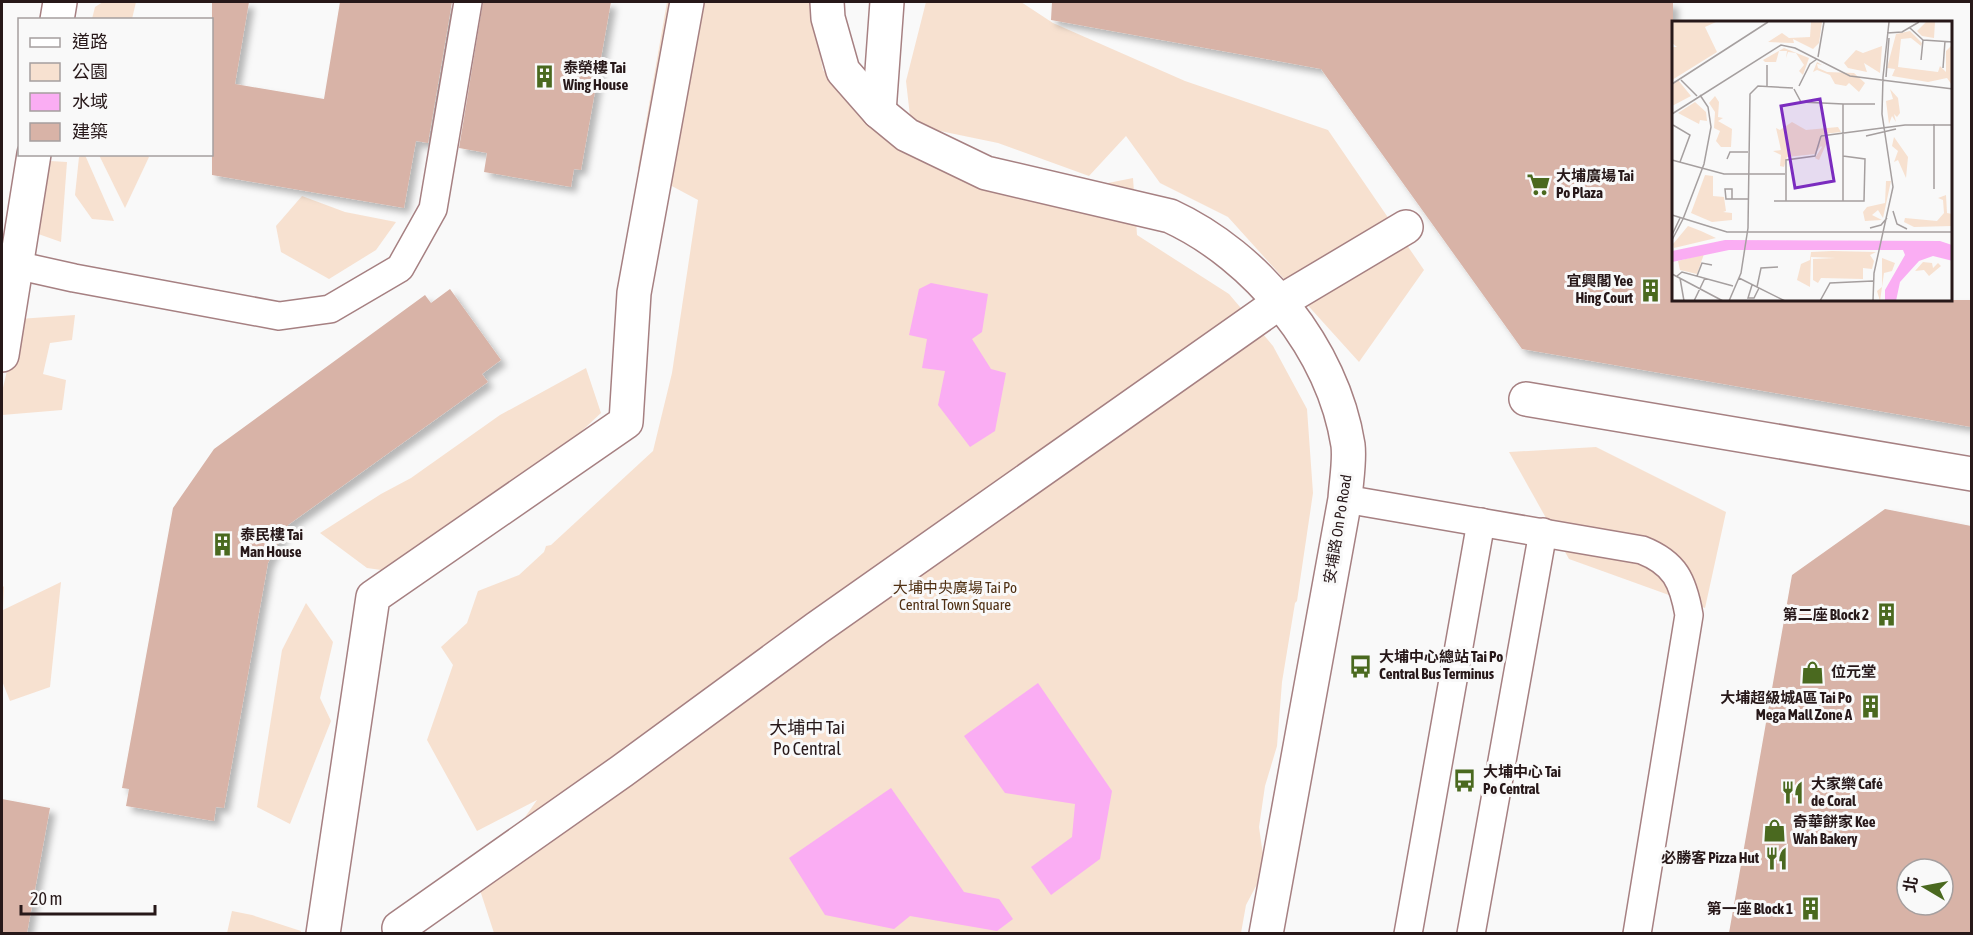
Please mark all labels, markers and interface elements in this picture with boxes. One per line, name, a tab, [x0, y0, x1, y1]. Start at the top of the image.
legend	[18, 18, 213, 156]
inset map	[1672, 21, 1952, 302]
text: 道路	[72, 31, 108, 52]
place label: 泰榮樓 Tai Wing House	[562, 59, 628, 93]
text: 公園	[72, 61, 108, 82]
building icon: 泰榮樓 Tai Wing House	[532, 64, 558, 90]
text: 水域	[72, 91, 108, 112]
text: 建築	[72, 121, 108, 142]
place label: 大埔廣場 Tai Po Plaza	[1556, 167, 1634, 201]
supermarket icon: 大埔廣場 Tai Po Plaza	[1525, 172, 1551, 198]
place label: 宜興閣 Yee Hing Court	[1567, 272, 1634, 306]
building icon: 宜興閣 Yee Hing Court	[1638, 277, 1664, 303]
street label: 安埔路 On Po Road	[1320, 473, 1355, 585]
place label: 泰民樓 Tai Man House	[240, 526, 303, 560]
building icon: 泰民樓 Tai Man House	[209, 531, 235, 557]
park label: 大埔中央廣場 Tai Po Central Town Square	[893, 579, 1017, 613]
building icon: 第二座 Block 2	[1874, 602, 1900, 628]
place label: 第二座 Block 2	[1783, 606, 1869, 623]
place label: 大埔中心總站 Tai Po Central Bus Terminus	[1379, 648, 1503, 682]
bus stop icon: 大埔中心總站 Tai Po Central Bus Terminus	[1348, 653, 1374, 679]
shop icon: 位元堂	[1800, 659, 1826, 685]
place label: 位元堂	[1831, 663, 1876, 680]
place label: 大埔超級城A區 Tai Po Mega Mall Zone A	[1720, 689, 1853, 723]
building icon: 大埔超級城A區 Tai Po Mega Mall Zone A	[1857, 694, 1883, 720]
district label: 大埔中 Tai Po Central	[769, 717, 845, 759]
place label: 大埔中心 Tai Po Central	[1483, 763, 1561, 797]
bus stop icon: 大埔中心 Tai Po Central	[1452, 768, 1478, 794]
place label: 大家樂 Café de Coral	[1811, 775, 1883, 809]
restaurant icon: 大家樂 Café de Coral	[1780, 780, 1806, 806]
place label: 奇華餅家 Kee Wah Bakery	[1792, 813, 1876, 847]
shop icon: 奇華餅家 Kee Wah Bakery	[1762, 818, 1788, 844]
restaurant icon: 必勝客 Pizza Hut	[1764, 845, 1790, 871]
place label: 必勝客 Pizza Hut	[1661, 849, 1760, 866]
north arrow	[1895, 857, 1955, 917]
text: 北	[1900, 875, 1920, 894]
scale bar	[21, 878, 154, 916]
text: 20 m	[30, 888, 62, 909]
building icon: 第一座 Block 1	[1798, 896, 1824, 922]
place label: 第一座 Block 1	[1707, 900, 1793, 917]

